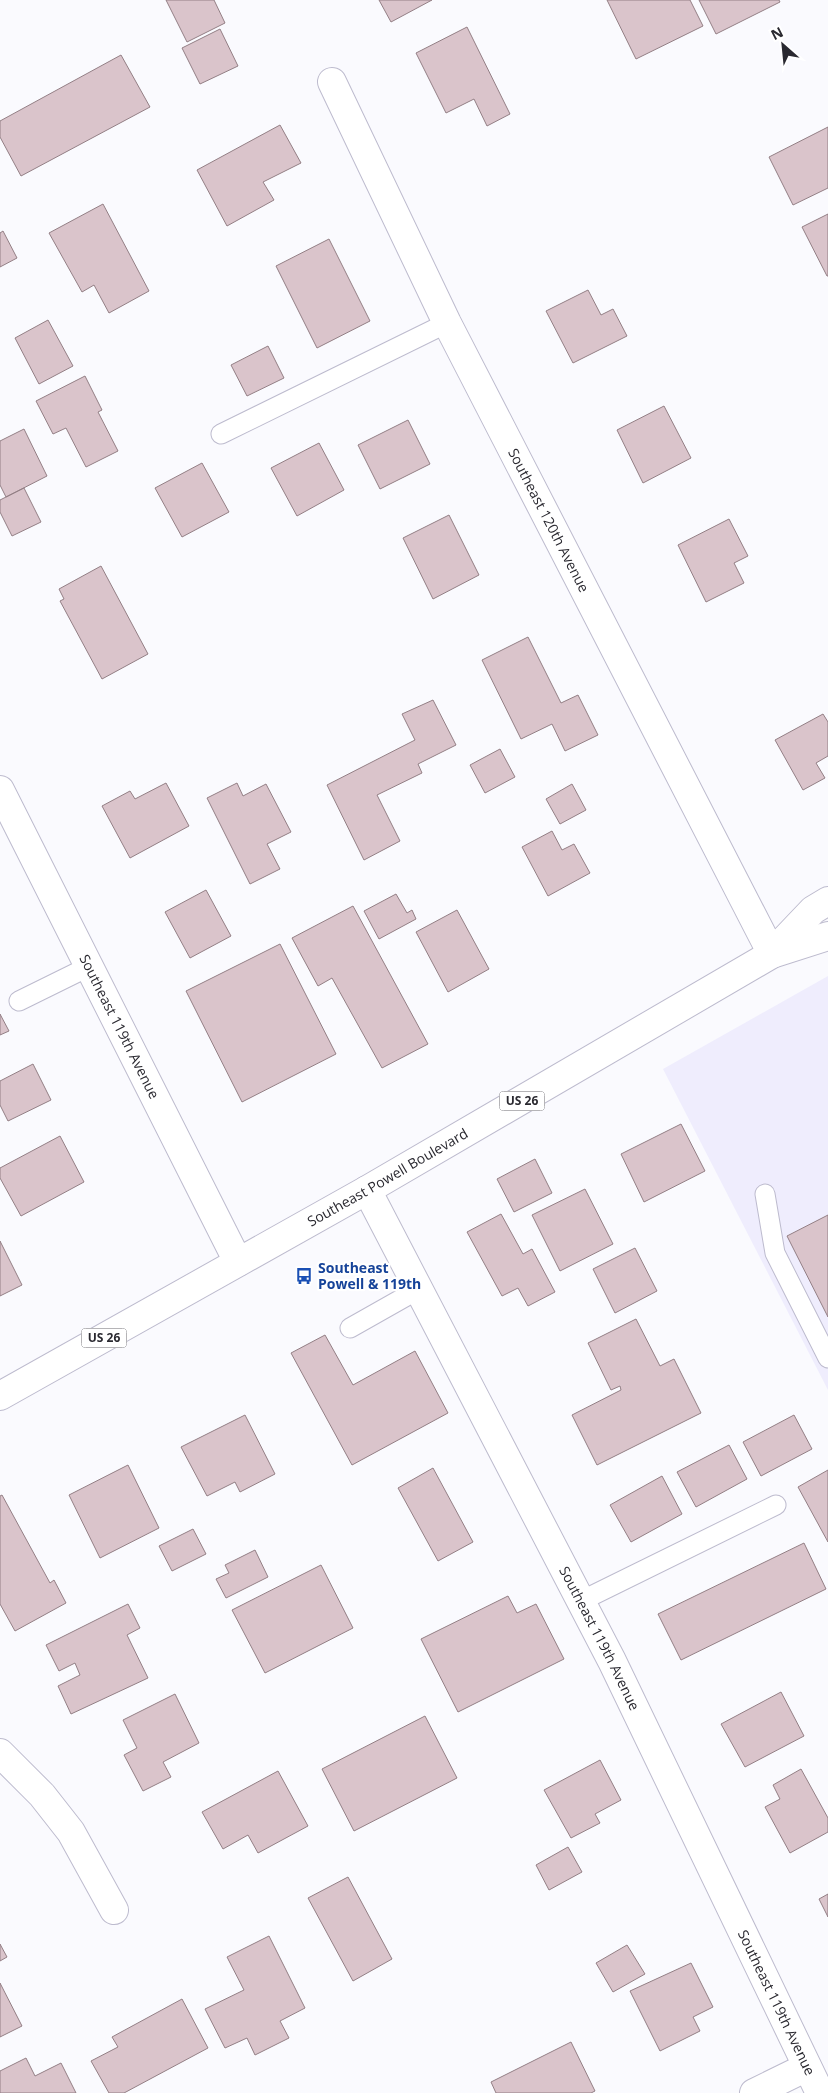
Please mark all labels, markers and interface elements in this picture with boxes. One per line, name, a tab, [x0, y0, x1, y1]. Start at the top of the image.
north arrow	[758, 20, 808, 70]
text: N	[767, 22, 786, 44]
street label: Southeast 120th Avenue	[504, 445, 594, 595]
street label: Southeast 119th Avenue	[75, 951, 164, 1102]
road number: US 26	[500, 1092, 544, 1110]
street label: Southeast Powell Boulevard	[304, 1123, 471, 1231]
place label: Southeast Powell & 119th	[318, 1258, 421, 1293]
bus stop icon: Southeast Powell & 119th	[294, 1266, 314, 1286]
road number: US 26	[82, 1329, 126, 1348]
street label: Southeast 119th Avenue	[555, 1563, 644, 1713]
street label: Southeast 119th Avenue	[734, 1926, 820, 2078]

